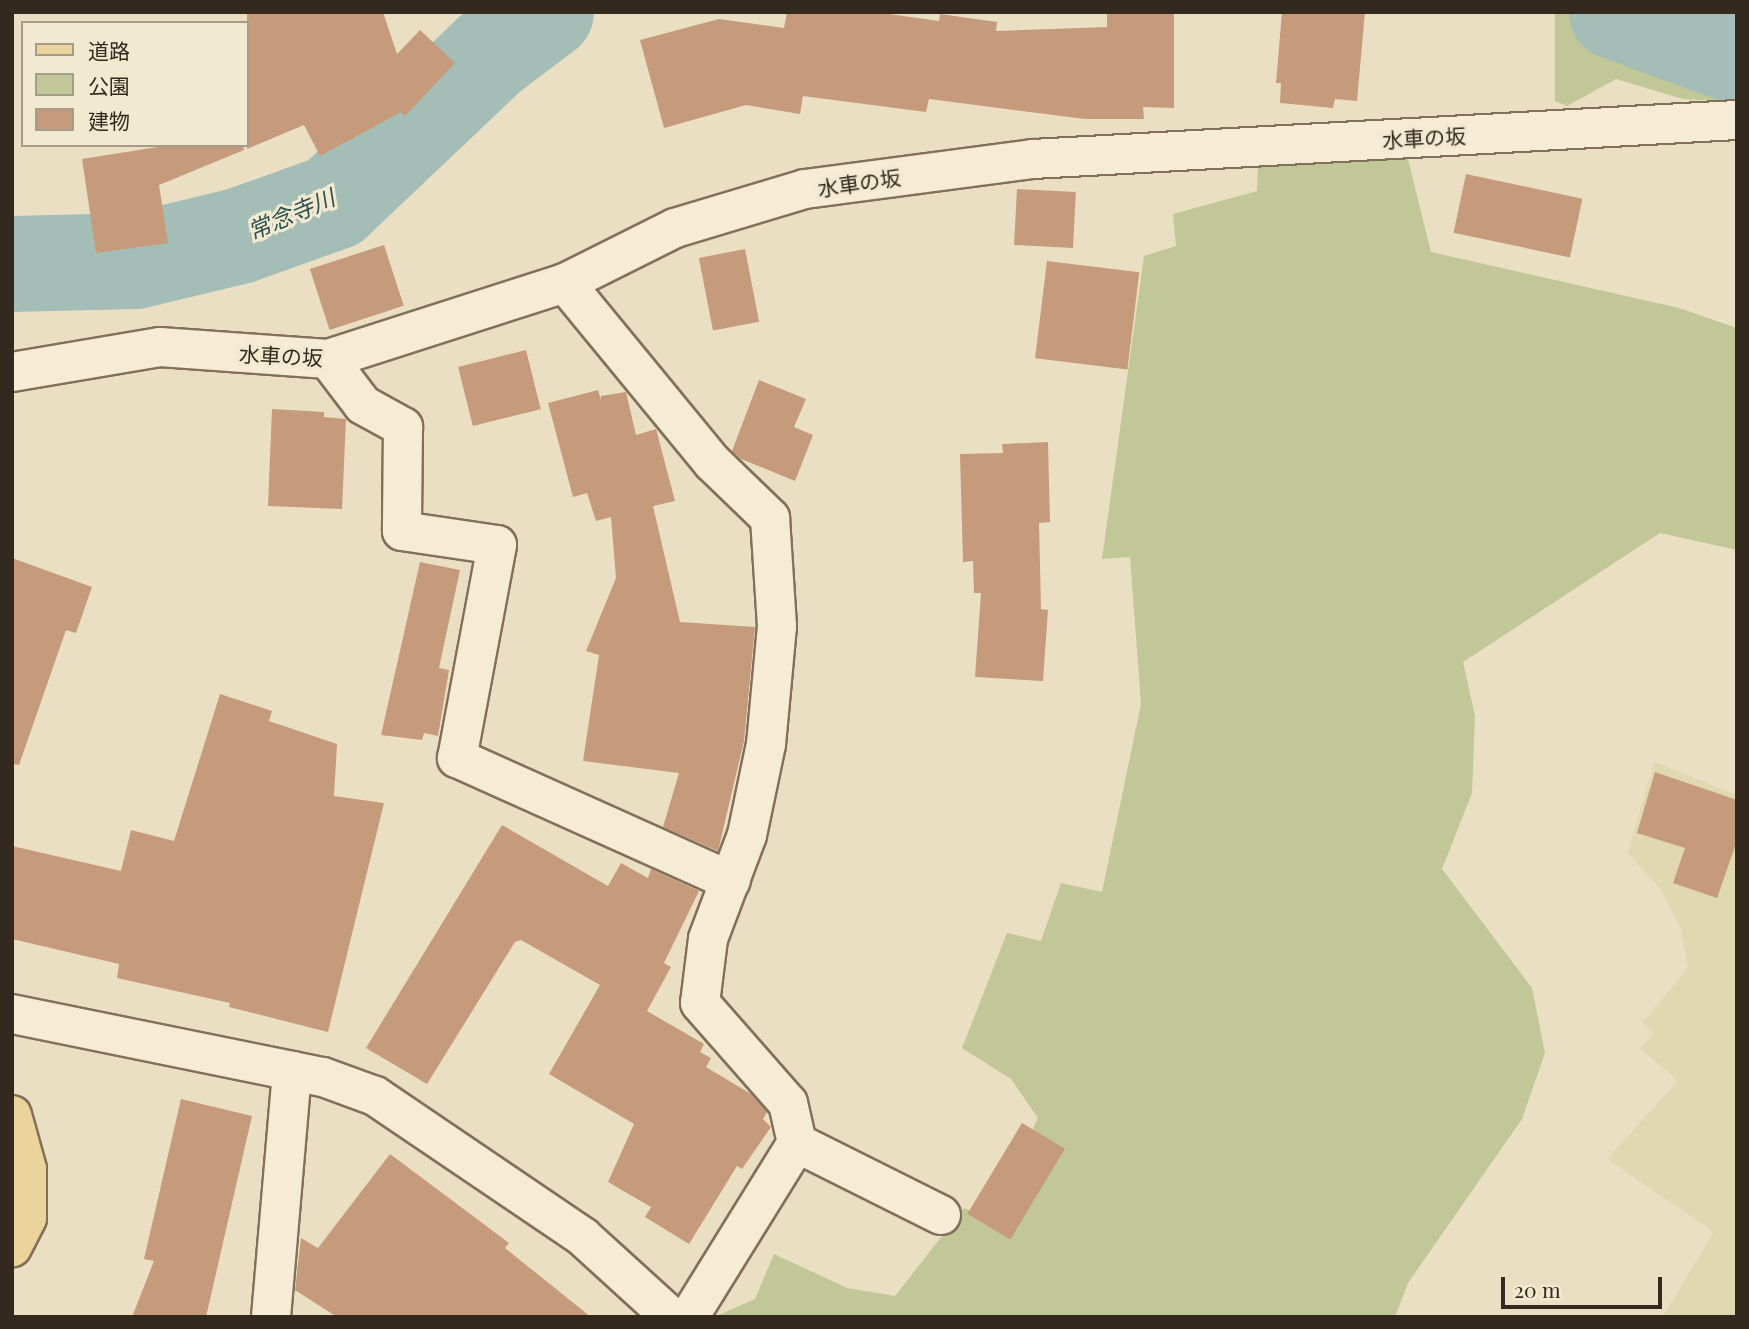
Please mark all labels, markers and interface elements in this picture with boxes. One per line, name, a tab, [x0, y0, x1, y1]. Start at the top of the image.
legend	[21, 21, 248, 147]
text: 道路	[88, 36, 130, 64]
text: 公園	[88, 71, 130, 99]
text: 建物	[88, 106, 130, 134]
street label: 水車の坂	[1381, 122, 1467, 152]
street label: 水車の坂	[816, 164, 902, 200]
water label: 常念寺川	[243, 183, 339, 245]
street label: 水車の坂	[238, 340, 324, 370]
scale bar	[1504, 1262, 1665, 1306]
text: 20 m	[1514, 1275, 1561, 1303]

